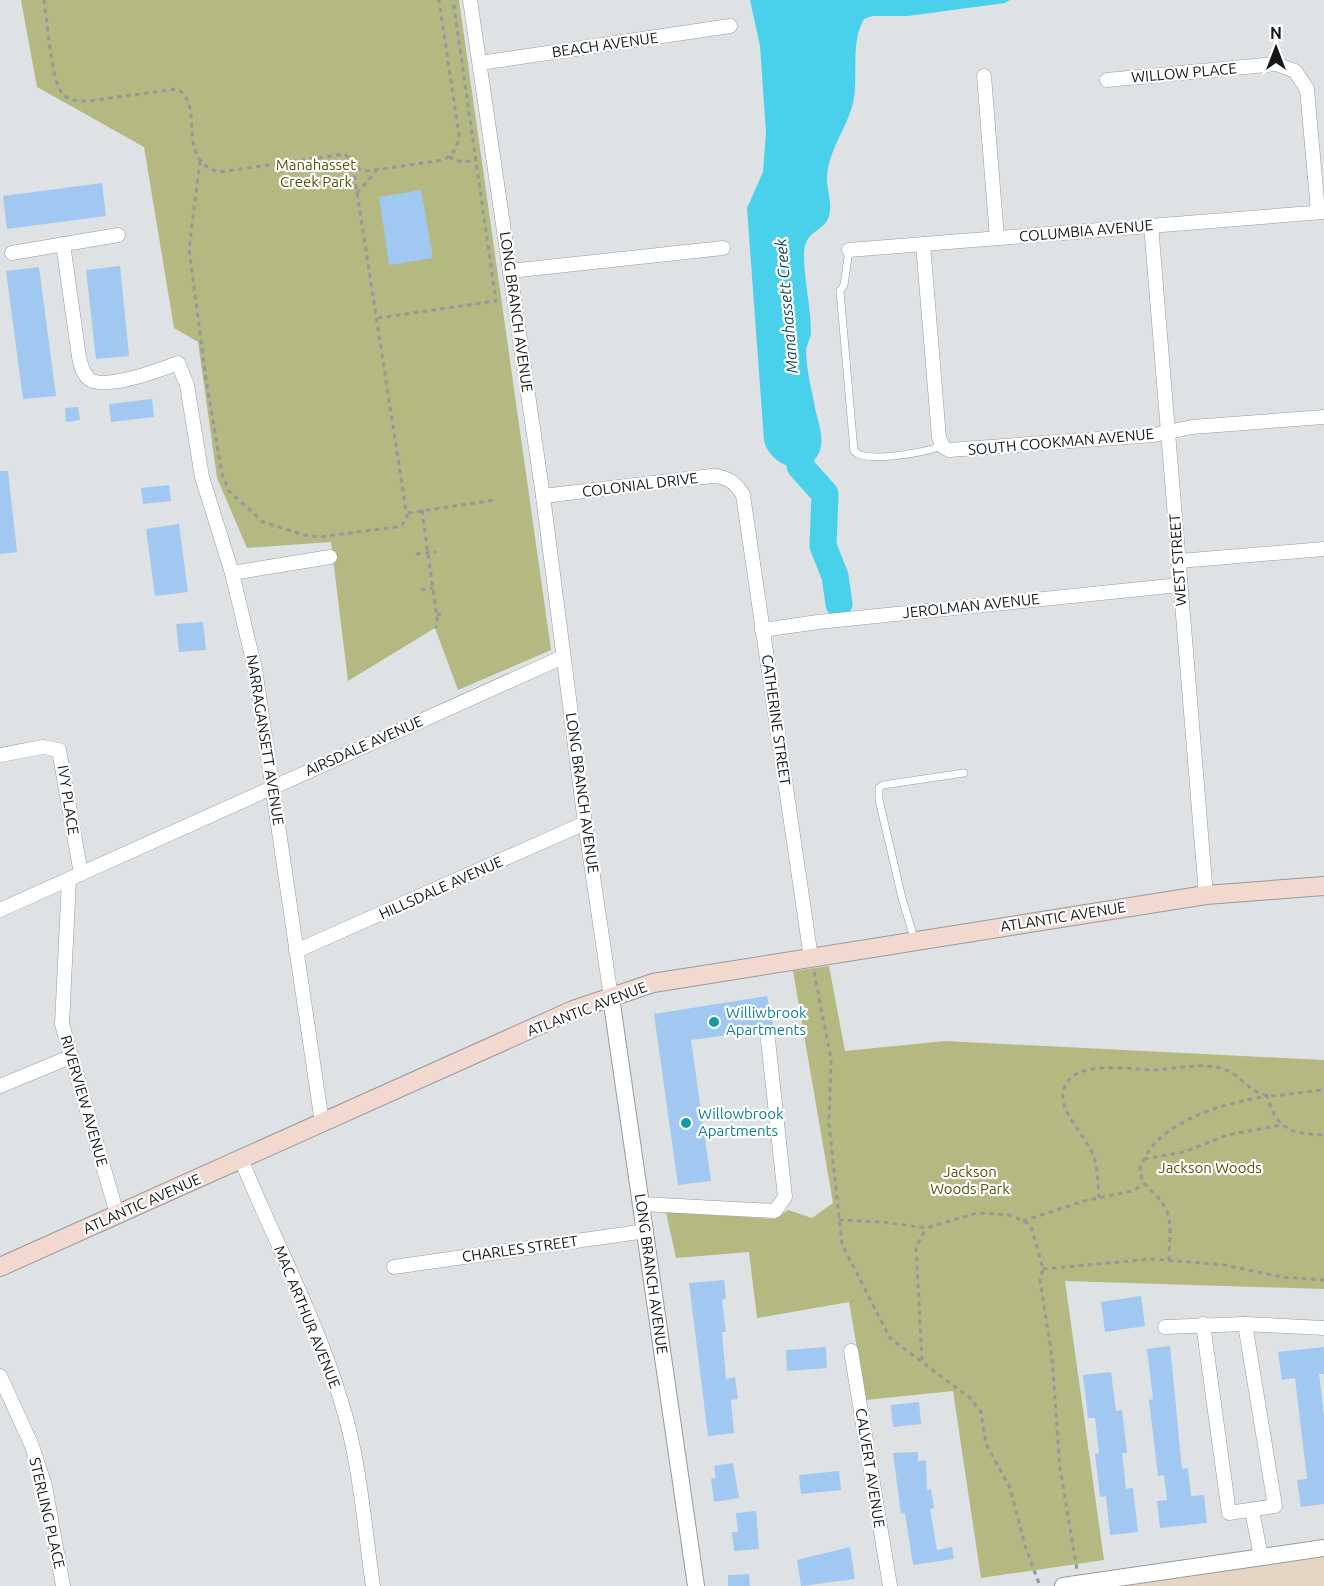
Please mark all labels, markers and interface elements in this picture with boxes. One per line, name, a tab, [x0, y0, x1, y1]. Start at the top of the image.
north arrow	[1246, 18, 1306, 78]
text: N	[1270, 24, 1282, 42]
street label: BEACH AVENUE	[551, 29, 659, 60]
street label: WILLOW PLACE	[1131, 59, 1237, 86]
park label: Manahasset Creek Park	[276, 156, 356, 190]
street label: COLUMBIA AVENUE	[1018, 216, 1154, 245]
street label: LONG BRANCH AVENUE	[497, 231, 536, 393]
water label: Manahassett Creek	[771, 237, 801, 374]
street label: SOUTH COOKMAN AVENUE	[967, 425, 1155, 458]
street label: COLONIAL DRIVE	[581, 469, 699, 500]
street label: WEST STREET	[1166, 513, 1189, 607]
street label: JEROLMAN AVENUE	[902, 590, 1040, 621]
street label: NARRAGANSETT AVENUE	[244, 653, 287, 827]
street label: CATHERINE STREET	[759, 653, 794, 787]
street label: AIRSDALE AVENUE	[302, 712, 425, 779]
street label: LONG BRANCH AVENUE	[563, 712, 602, 874]
street label: IVY PLACE	[55, 764, 82, 836]
street label: HILLSDALE AVENUE	[376, 853, 505, 922]
street label: ATLANTIC AVENUE	[999, 898, 1127, 935]
street label: ATLANTIC AVENUE	[525, 978, 649, 1039]
place label: Williwbrook Apartments	[726, 1004, 807, 1038]
marker: Williwbrook Apartments	[707, 1015, 721, 1029]
street label: RIVERVIEW AVENUE	[58, 1033, 111, 1168]
place label: Willowbrook Apartments	[698, 1105, 784, 1139]
marker: Willowbrook Apartments	[679, 1116, 693, 1130]
park label: Jackson Woods	[1158, 1159, 1262, 1176]
park label: Jackson Woods Park	[930, 1163, 1010, 1197]
street label: ATLANTIC AVENUE	[80, 1170, 203, 1237]
street label: LONG BRANCH AVENUE	[632, 1193, 671, 1355]
street label: CHARLES STREET	[461, 1232, 580, 1265]
street label: MAC ARTHUR AVENUE	[271, 1243, 344, 1391]
street label: CALVERT AVENUE	[853, 1407, 888, 1529]
street label: STERLING PLACE	[26, 1456, 69, 1570]

